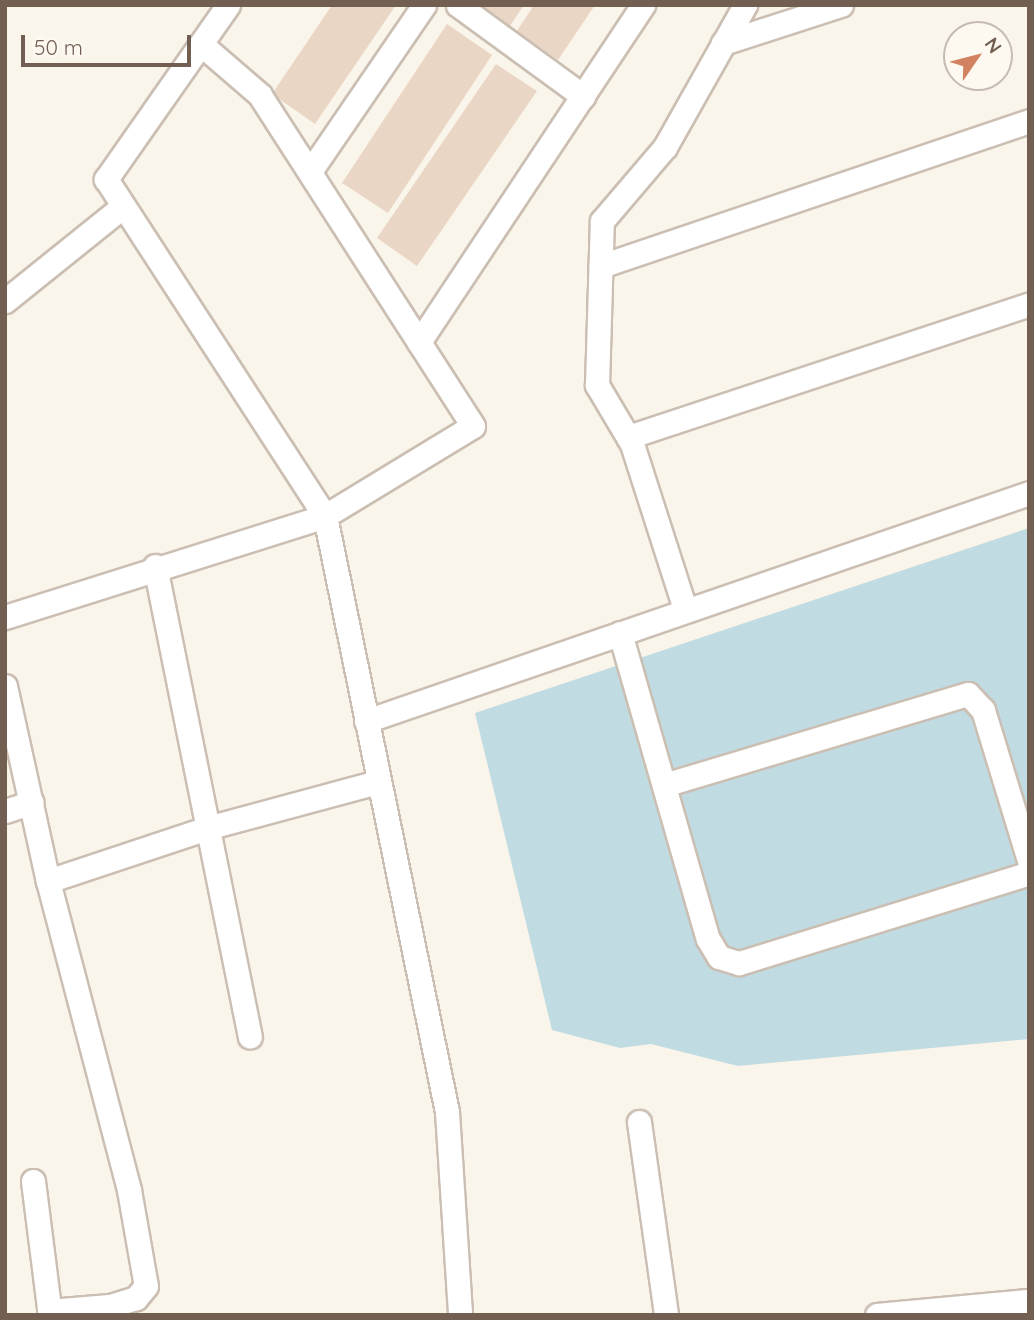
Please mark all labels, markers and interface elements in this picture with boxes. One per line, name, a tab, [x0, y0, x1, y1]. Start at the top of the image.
scale bar	[24, 21, 194, 65]
north arrow	[943, 21, 1013, 91]
text: N	[980, 32, 1007, 58]
text: 50 m	[34, 34, 83, 60]

